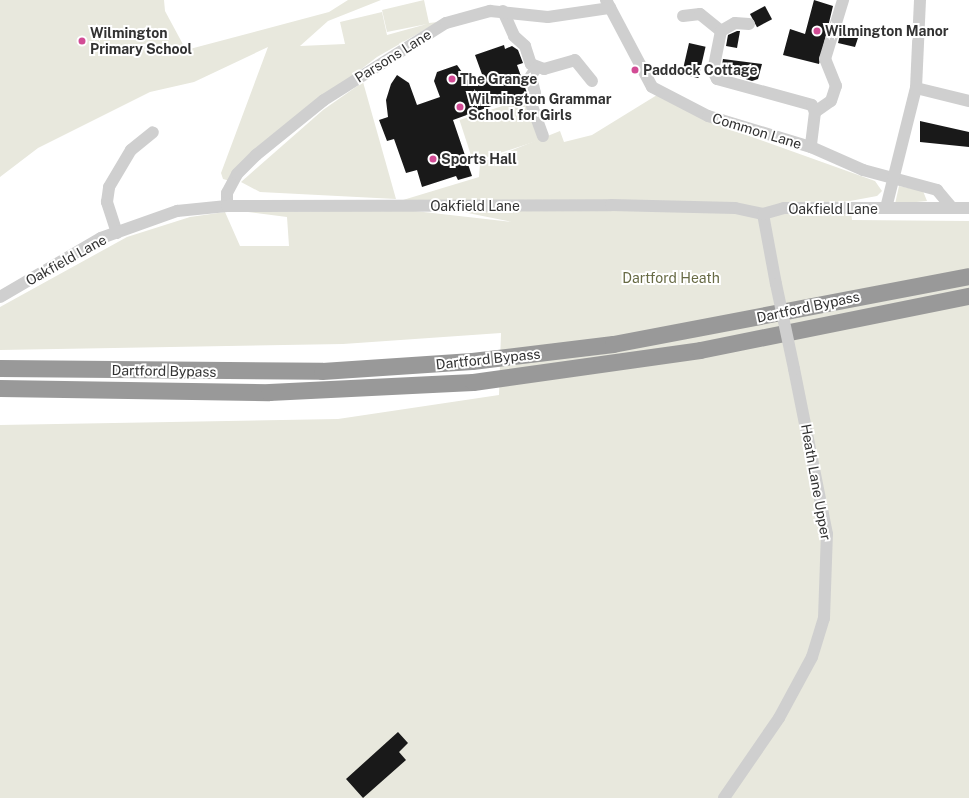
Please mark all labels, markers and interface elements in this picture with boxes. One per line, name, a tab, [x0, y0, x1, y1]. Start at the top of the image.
place label: Wilmington Manor	[825, 23, 949, 39]
place label: Wilmington Primary School	[90, 25, 192, 58]
street label: Parsons Lane	[352, 26, 434, 86]
marker: Wilmington Manor	[812, 26, 822, 36]
marker: Wilmington Primary School	[77, 36, 87, 46]
place label: Paddock Cottage	[643, 62, 758, 78]
marker: Paddock Cottage	[630, 65, 640, 75]
place label: The Grange	[460, 71, 537, 87]
marker: The Grange	[447, 74, 457, 84]
place label: Wilmington Grammar School for Girls	[468, 91, 612, 124]
marker: Wilmington Grammar School for Girls	[455, 102, 465, 112]
street label: Common Lane	[710, 109, 804, 153]
place label: Sports Hall	[441, 151, 517, 167]
marker: Sports Hall	[428, 154, 438, 164]
street label: Oakfield Lane	[430, 198, 520, 214]
street label: Oakfield Lane	[788, 201, 878, 217]
street label: Oakfield Lane	[23, 231, 109, 289]
park label: Dartford Heath	[622, 270, 720, 286]
street label: Dartford Bypass	[755, 288, 861, 326]
street label: Dartford Bypass	[435, 345, 541, 373]
street label: Dartford Bypass	[111, 362, 217, 380]
street label: Heath Lane Upper	[798, 423, 834, 541]

